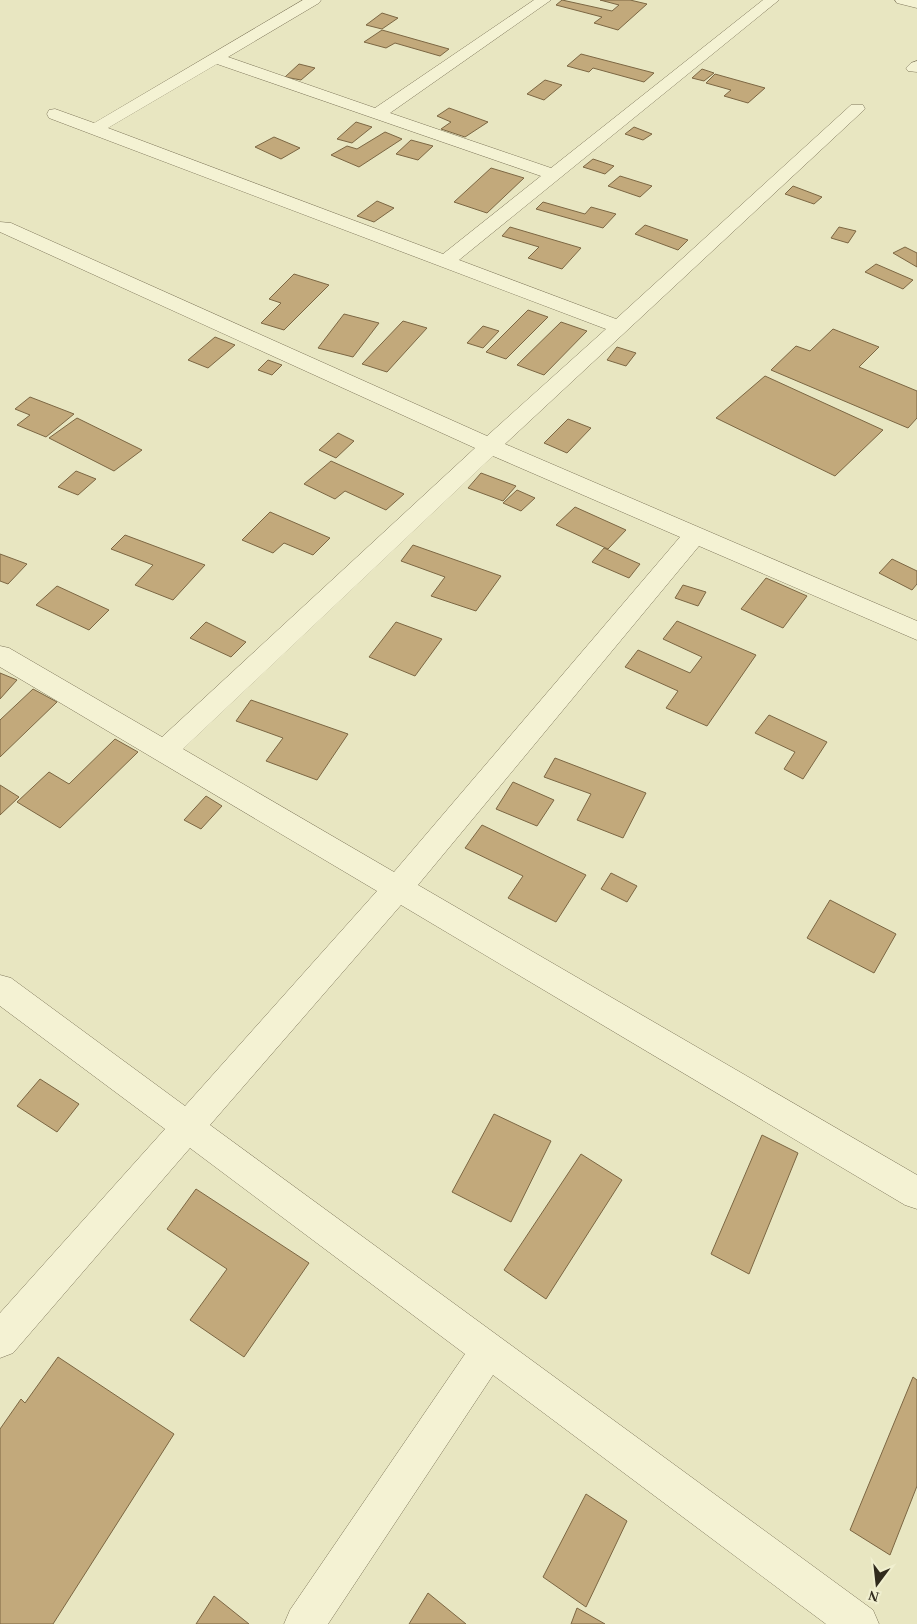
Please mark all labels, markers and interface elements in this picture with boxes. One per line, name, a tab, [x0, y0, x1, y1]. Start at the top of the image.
north arrow	[852, 1559, 902, 1609]
text: N	[867, 1588, 881, 1605]

